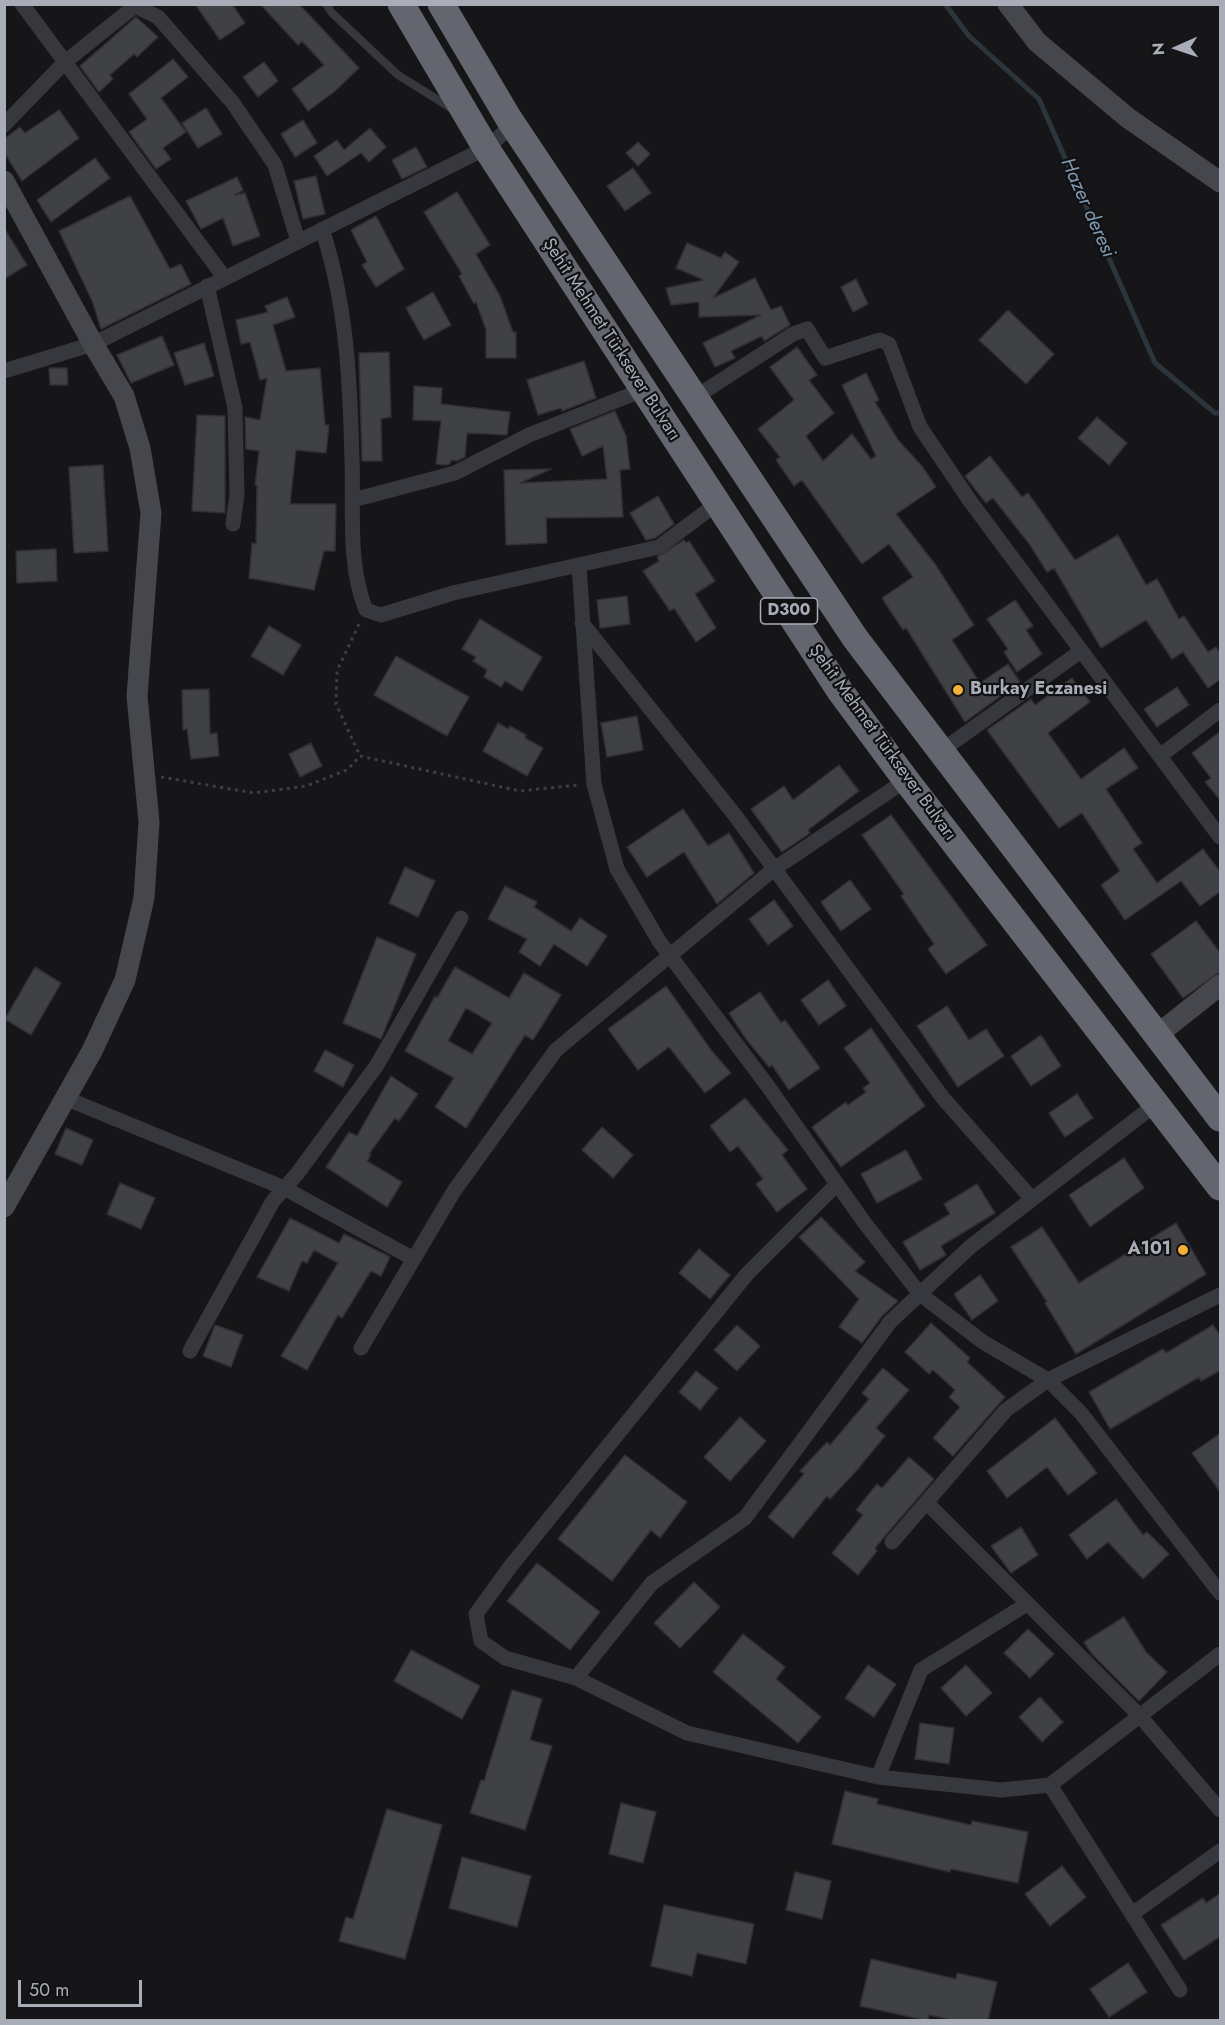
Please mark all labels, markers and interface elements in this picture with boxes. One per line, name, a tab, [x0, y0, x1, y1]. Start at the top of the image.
north arrow	[1147, 18, 1207, 78]
text: N	[1147, 42, 1170, 56]
water label: Hazer deresi	[1054, 154, 1120, 262]
street label: Şehit Mehmet Türksever Bulvarı	[537, 235, 685, 445]
road number: D300	[760, 598, 818, 624]
street label: Şehit Mehmet Türksever Bulvarı	[804, 641, 960, 845]
place label: Burkay Eczanesi	[970, 679, 1107, 701]
marker: Burkay Eczanesi	[951, 683, 965, 697]
place label: A101	[1128, 1239, 1171, 1261]
marker: A101	[1176, 1243, 1190, 1257]
scale bar	[21, 1968, 146, 2006]
text: 50 m	[29, 1977, 69, 2003]

